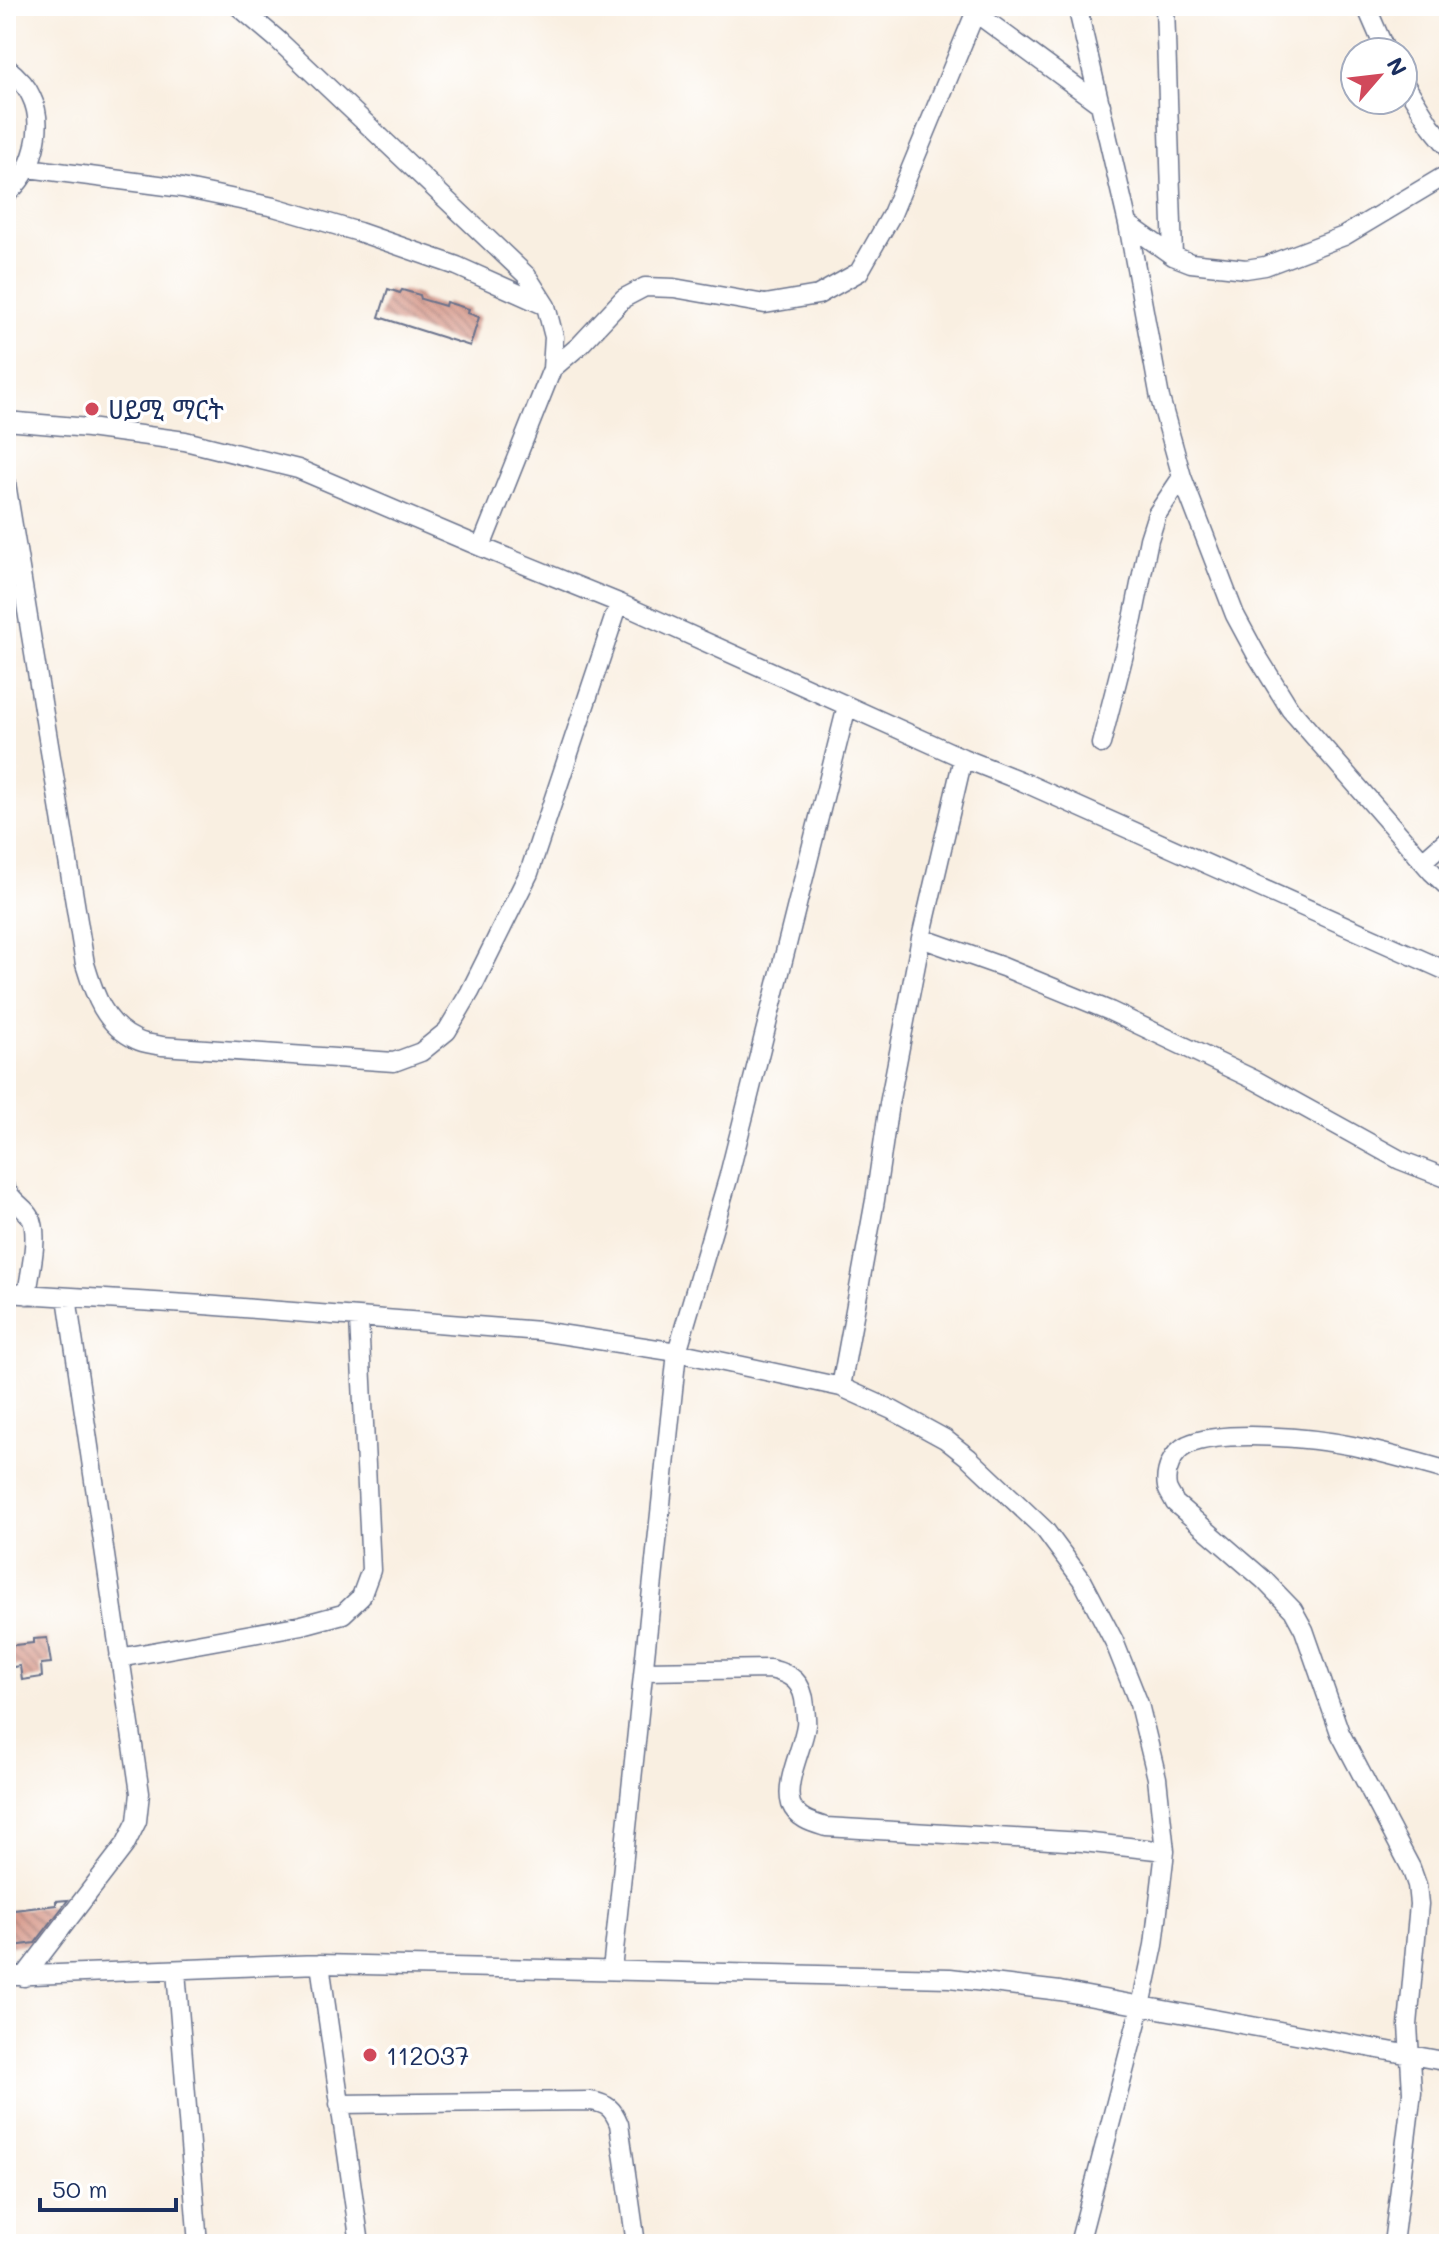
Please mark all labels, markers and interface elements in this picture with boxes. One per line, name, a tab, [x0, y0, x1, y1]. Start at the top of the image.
north arrow	[1339, 36, 1419, 116]
text: N	[1380, 52, 1414, 81]
place label: ሀይሚ ማርት	[108, 392, 224, 426]
marker: ሀይሚ ማርት	[83, 400, 101, 418]
place label: 112037	[386, 2038, 469, 2072]
marker: 112037	[361, 2046, 379, 2064]
scale bar	[40, 2162, 176, 2212]
text: 50 m	[52, 2173, 108, 2204]

